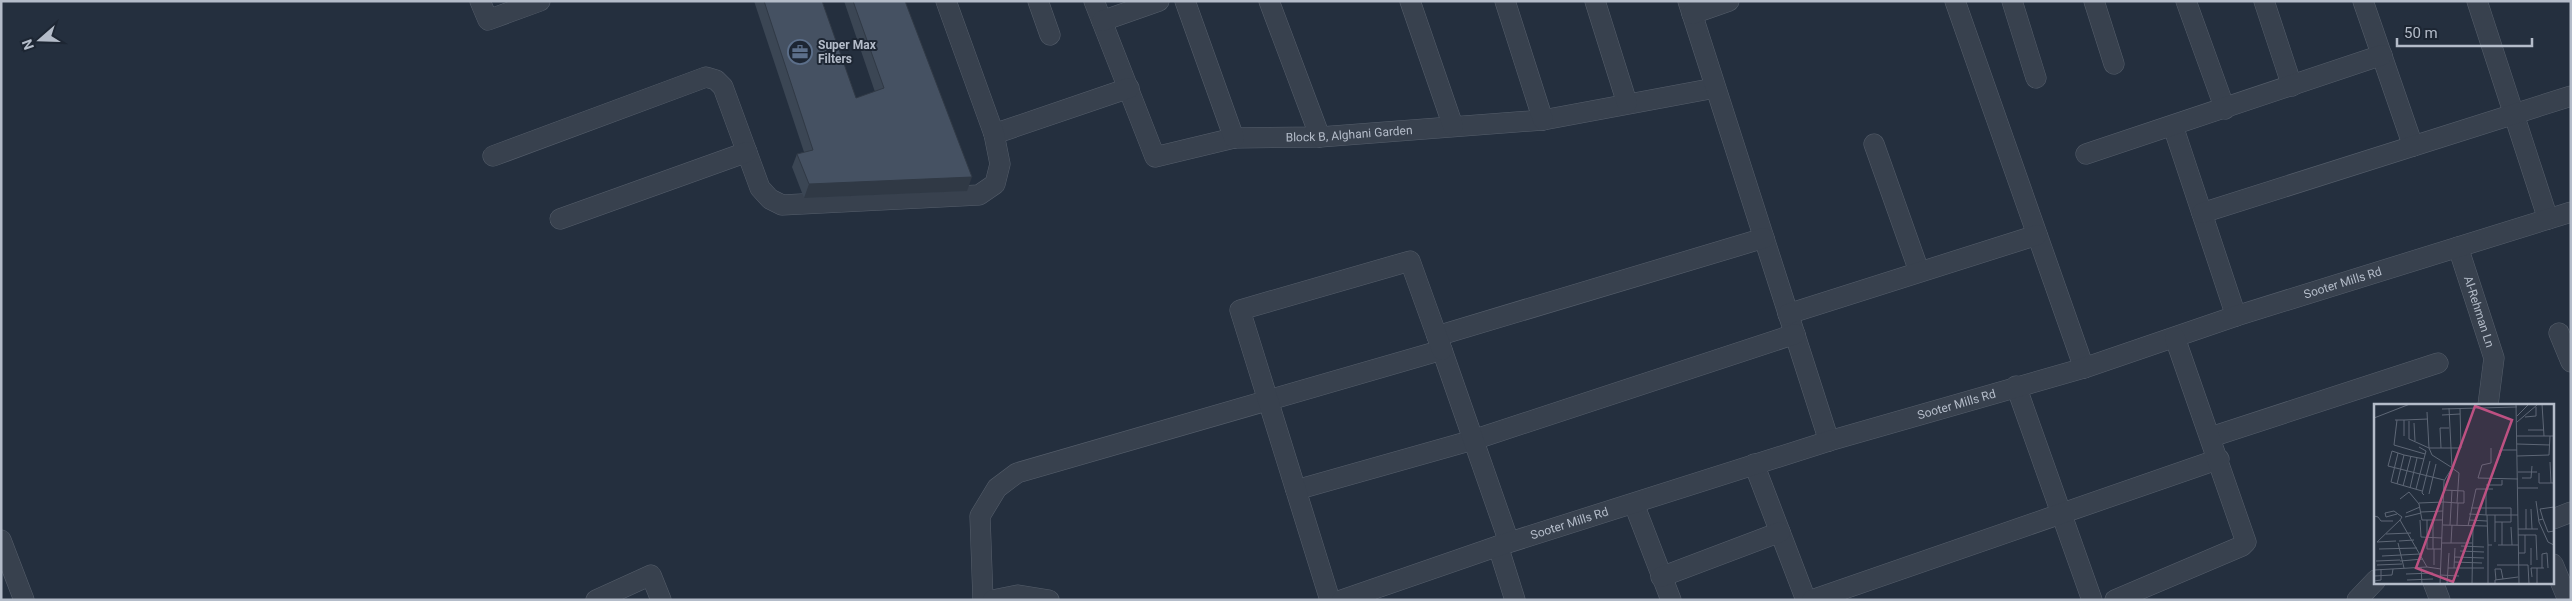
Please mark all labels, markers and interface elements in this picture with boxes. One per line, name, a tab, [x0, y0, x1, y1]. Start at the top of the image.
north arrow	[15, 15, 65, 65]
scale bar	[2397, 15, 2532, 47]
text: 50 m	[2404, 24, 2438, 42]
text: N	[19, 37, 37, 52]
place label: Super Max Filters	[818, 38, 877, 66]
office icon: Super Max Filters	[787, 39, 813, 65]
street label: Block B, Alghani Garden	[1286, 123, 1413, 144]
street label: Sooter Mills Rd	[2302, 264, 2383, 302]
street label: Al-Rehman Ln	[2461, 274, 2497, 349]
street label: Sooter Mills Rd	[1916, 387, 1997, 422]
inset map	[2374, 404, 2554, 584]
street label: Sooter Mills Rd	[1529, 504, 1610, 542]

